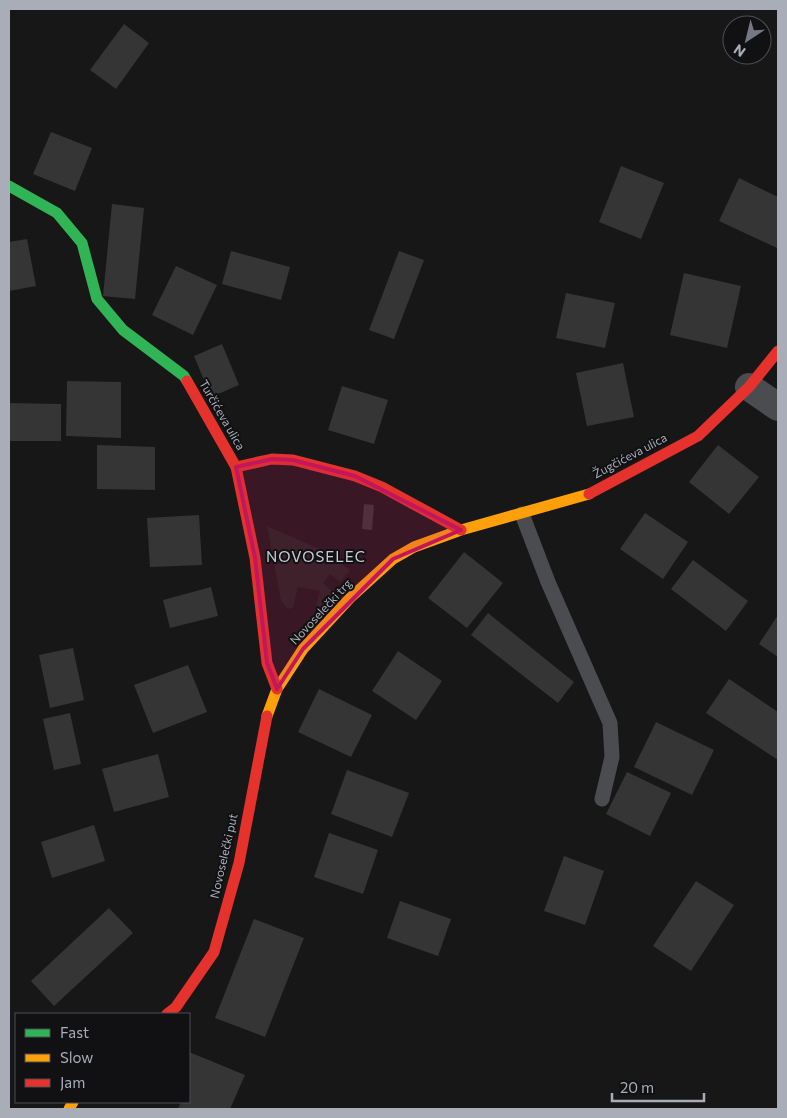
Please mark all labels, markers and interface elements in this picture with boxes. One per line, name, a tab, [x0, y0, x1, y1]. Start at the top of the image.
north arrow	[722, 15, 772, 65]
text: N	[730, 41, 748, 61]
street label: Turčićeva ulica	[197, 377, 249, 452]
street label: Žugčićeva ulica	[590, 430, 669, 481]
district label: NOVOSELEC	[266, 547, 366, 565]
street label: Novoselečki trg	[286, 575, 354, 647]
street label: Novoselečki put	[206, 812, 240, 900]
legend	[15, 1013, 190, 1103]
text: Fast	[60, 1023, 89, 1041]
text: Slow	[60, 1048, 93, 1066]
scale bar	[612, 1070, 704, 1102]
text: Jam	[60, 1073, 85, 1091]
text: 20 m	[620, 1078, 654, 1096]

